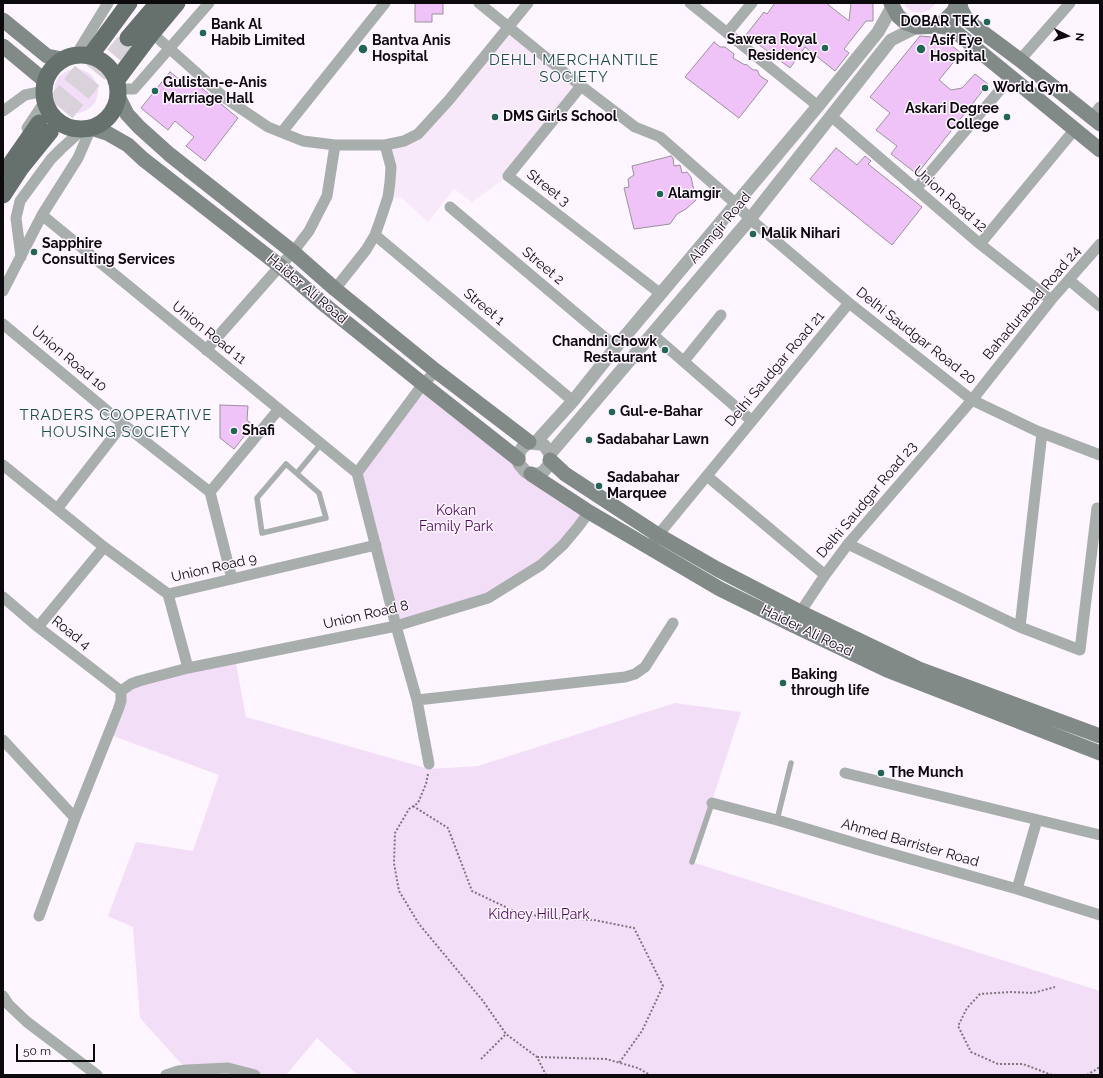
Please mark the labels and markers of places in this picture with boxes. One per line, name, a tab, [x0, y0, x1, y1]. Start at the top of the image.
place label: DOBAR TEK	[901, 14, 979, 30]
place label: Bank Al Habib Limited	[211, 17, 305, 50]
marker: DOBAR TEK	[982, 17, 992, 27]
marker: Bank Al Habib Limited	[198, 28, 208, 38]
place label: Sawera Royal Residency	[727, 32, 817, 64]
place label: Bantva Anis Hospital	[372, 33, 451, 66]
place label: Asif Eye Hospital	[930, 33, 986, 66]
marker: Bantva Anis Hospital	[357, 43, 369, 55]
marker: Sawera Royal Residency	[820, 43, 830, 53]
marker: Asif Eye Hospital	[915, 43, 927, 55]
place label: Gulistan-e-Anis Marriage Hall	[163, 75, 267, 108]
place label: World Gym	[993, 80, 1068, 96]
marker: World Gym	[980, 83, 990, 93]
marker: Gulistan-e-Anis Marriage Hall	[150, 86, 160, 96]
place label: Askari Degree College	[905, 101, 999, 134]
place label: DMS Girls School	[503, 109, 617, 125]
marker: DMS Girls School	[490, 112, 500, 122]
marker: Askari Degree College	[1002, 112, 1012, 122]
place label: Alamgir	[668, 186, 721, 202]
marker: Alamgir	[655, 189, 665, 199]
place label: Malik Nihari	[761, 226, 840, 242]
marker: Malik Nihari	[748, 229, 758, 239]
place label: Sapphire Consulting Services	[42, 236, 175, 268]
marker: Sapphire Consulting Services	[29, 247, 39, 257]
place label: Chandni Chowk Restaurant	[552, 334, 657, 366]
marker: Chandni Chowk Restaurant	[660, 345, 670, 355]
place label: Gul-e-Bahar	[620, 404, 703, 420]
marker: Gul-e-Bahar	[607, 407, 617, 417]
place label: Shafi	[242, 423, 275, 439]
marker: Shafi	[229, 426, 239, 436]
place label: Sadabahar Lawn	[597, 432, 709, 448]
marker: Sadabahar Lawn	[584, 435, 594, 445]
place label: Sadabahar Marquee	[607, 470, 679, 502]
marker: Sadabahar Marquee	[594, 481, 604, 491]
place label: Baking through life	[791, 667, 869, 700]
marker: Baking through life	[778, 678, 788, 688]
place label: The Munch	[889, 765, 963, 781]
marker: The Munch	[876, 768, 886, 778]

